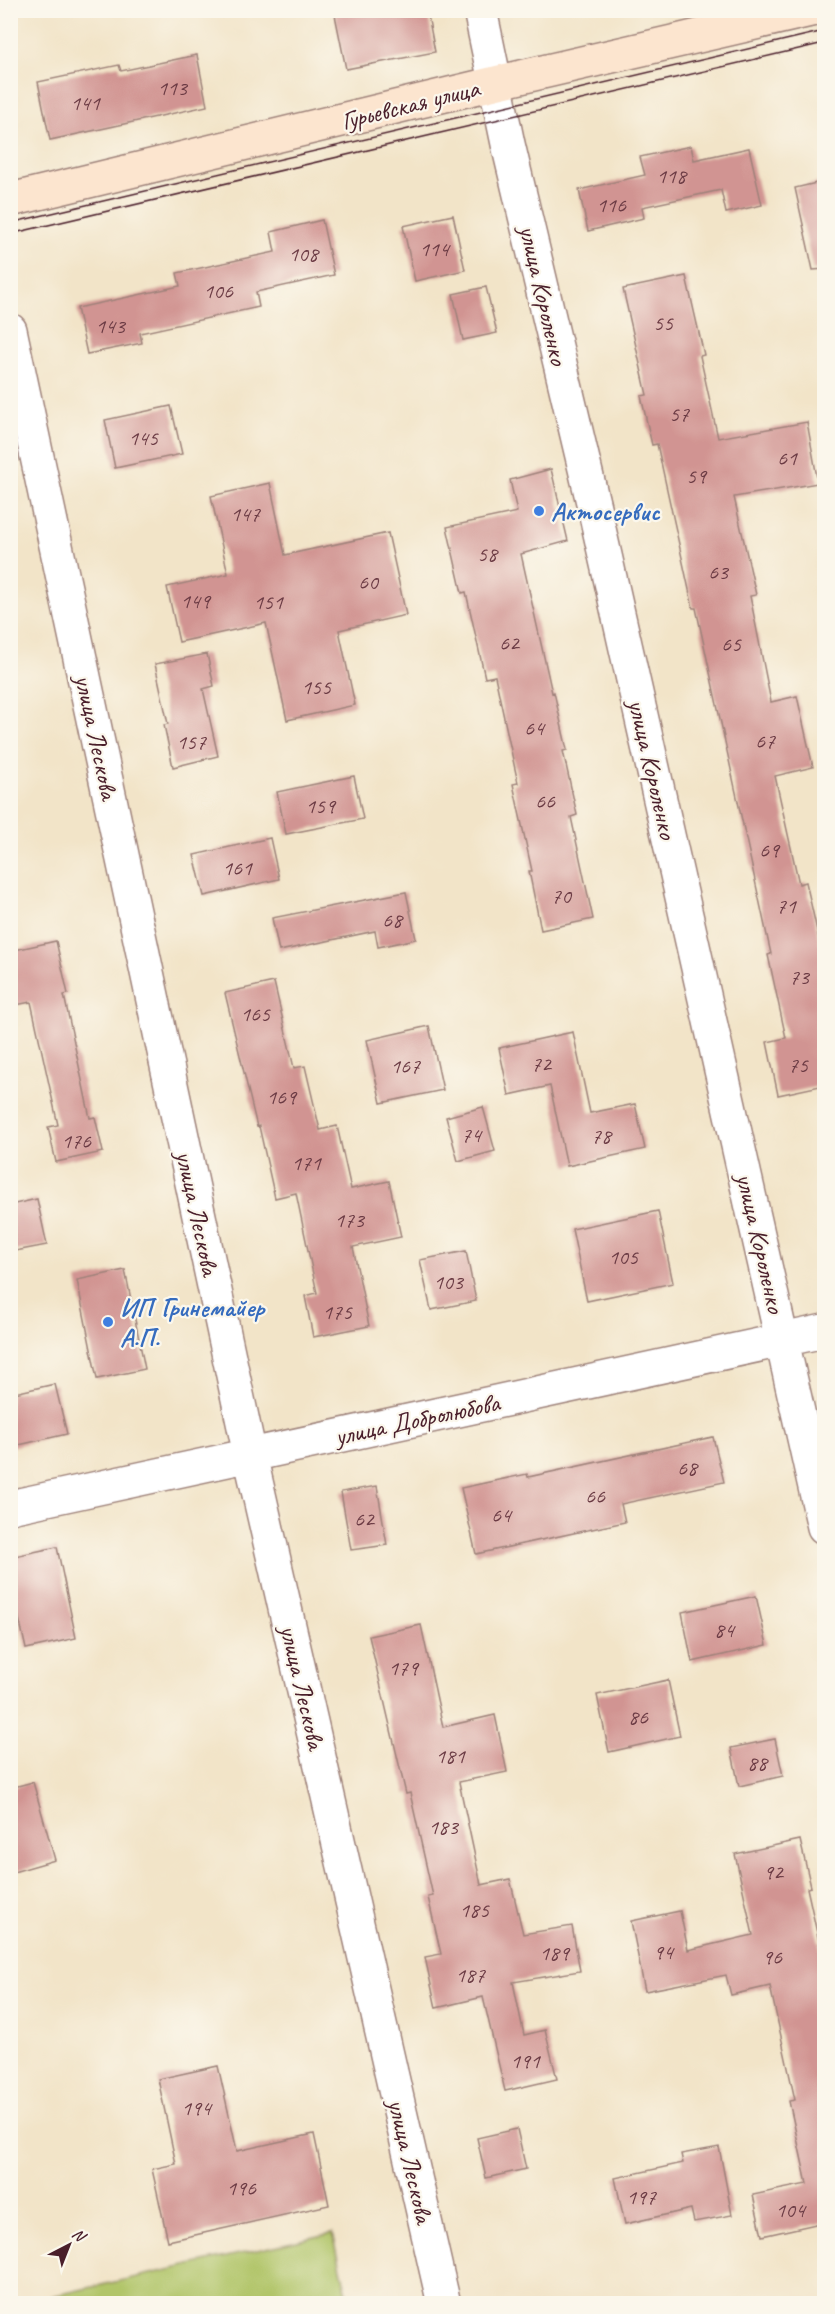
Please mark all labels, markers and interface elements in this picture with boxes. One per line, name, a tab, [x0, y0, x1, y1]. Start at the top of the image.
street label: Гурьевская улица	[338, 71, 484, 138]
house number: 113	[157, 74, 189, 102]
house number: 141	[70, 89, 101, 117]
house number: 118	[656, 162, 688, 190]
house number: 116	[596, 191, 627, 219]
street label: улица Короленко	[511, 220, 576, 370]
house number: 114	[419, 235, 451, 263]
house number: 108	[288, 240, 320, 268]
house number: 106	[203, 277, 234, 305]
house number: 55	[653, 309, 674, 337]
house number: 143	[95, 312, 127, 340]
house number: 57	[669, 400, 690, 428]
house number: 145	[128, 424, 159, 452]
house number: 61	[777, 444, 798, 472]
house number: 59	[686, 462, 708, 490]
place label: Актосервис	[551, 495, 660, 528]
house number: 147	[230, 500, 261, 528]
marker: Актосервис	[532, 504, 546, 518]
house number: 58	[477, 540, 499, 568]
house number: 63	[708, 558, 730, 586]
house number: 60	[358, 568, 380, 596]
house number: 149	[180, 587, 212, 615]
house number: 151	[253, 588, 284, 616]
house number: 62	[499, 629, 521, 657]
house number: 65	[721, 630, 742, 658]
street label: улица Лескова	[67, 670, 126, 805]
house number: 155	[301, 673, 332, 701]
street label: улица Короленко	[620, 694, 685, 844]
house number: 64	[524, 714, 546, 742]
house number: 67	[755, 727, 776, 755]
house number: 157	[176, 728, 207, 756]
house number: 66	[535, 787, 556, 815]
house number: 159	[305, 792, 337, 820]
house number: 69	[759, 836, 781, 864]
house number: 161	[222, 854, 253, 882]
house number: 70	[551, 882, 573, 910]
house number: 71	[776, 892, 797, 920]
house number: 68	[382, 906, 404, 934]
house number: 73	[789, 963, 811, 991]
house number: 165	[240, 1000, 271, 1028]
house number: 72	[531, 1050, 553, 1078]
house number: 75	[788, 1051, 809, 1079]
house number: 167	[390, 1052, 421, 1080]
house number: 169	[266, 1083, 298, 1111]
house number: 74	[461, 1121, 483, 1149]
house number: 78	[591, 1122, 613, 1150]
house number: 176	[61, 1127, 92, 1155]
street label: улица Лескова	[168, 1146, 227, 1281]
house number: 171	[291, 1149, 322, 1177]
street label: улица Короленко	[728, 1168, 793, 1318]
house number: 173	[334, 1206, 366, 1234]
house number: 105	[608, 1243, 639, 1271]
house number: 103	[433, 1268, 465, 1296]
place label: ИП Гринемайер А.П.	[120, 1291, 266, 1354]
house number: 175	[322, 1298, 353, 1326]
marker: ИП Гринемайер А.П.	[101, 1315, 115, 1329]
street label: улица Добролюбова	[330, 1386, 504, 1453]
house number: 68	[677, 1454, 699, 1482]
house number: 66	[585, 1482, 606, 1510]
house number: 64	[491, 1501, 513, 1529]
house number: 62	[354, 1505, 376, 1533]
house number: 84	[714, 1616, 736, 1644]
street label: улица Лескова	[272, 1620, 333, 1755]
house number: 179	[388, 1654, 420, 1682]
house number: 86	[628, 1703, 649, 1731]
house number: 181	[435, 1742, 466, 1770]
house number: 88	[747, 1749, 769, 1777]
house number: 183	[428, 1813, 460, 1841]
house number: 92	[763, 1858, 785, 1886]
house number: 185	[459, 1896, 490, 1924]
house number: 94	[653, 1938, 675, 1966]
house number: 189	[539, 1939, 571, 1967]
house number: 96	[762, 1943, 783, 1971]
house number: 187	[455, 1961, 486, 1989]
house number: 191	[510, 2047, 541, 2075]
house number: 194	[181, 2094, 213, 2122]
street label: улица Лескова	[380, 2094, 441, 2229]
house number: 196	[226, 2174, 257, 2202]
house number: 197	[626, 2183, 657, 2211]
house number: 104	[775, 2196, 807, 2224]
north arrow	[39, 2215, 99, 2275]
text: N	[68, 2224, 91, 2247]

